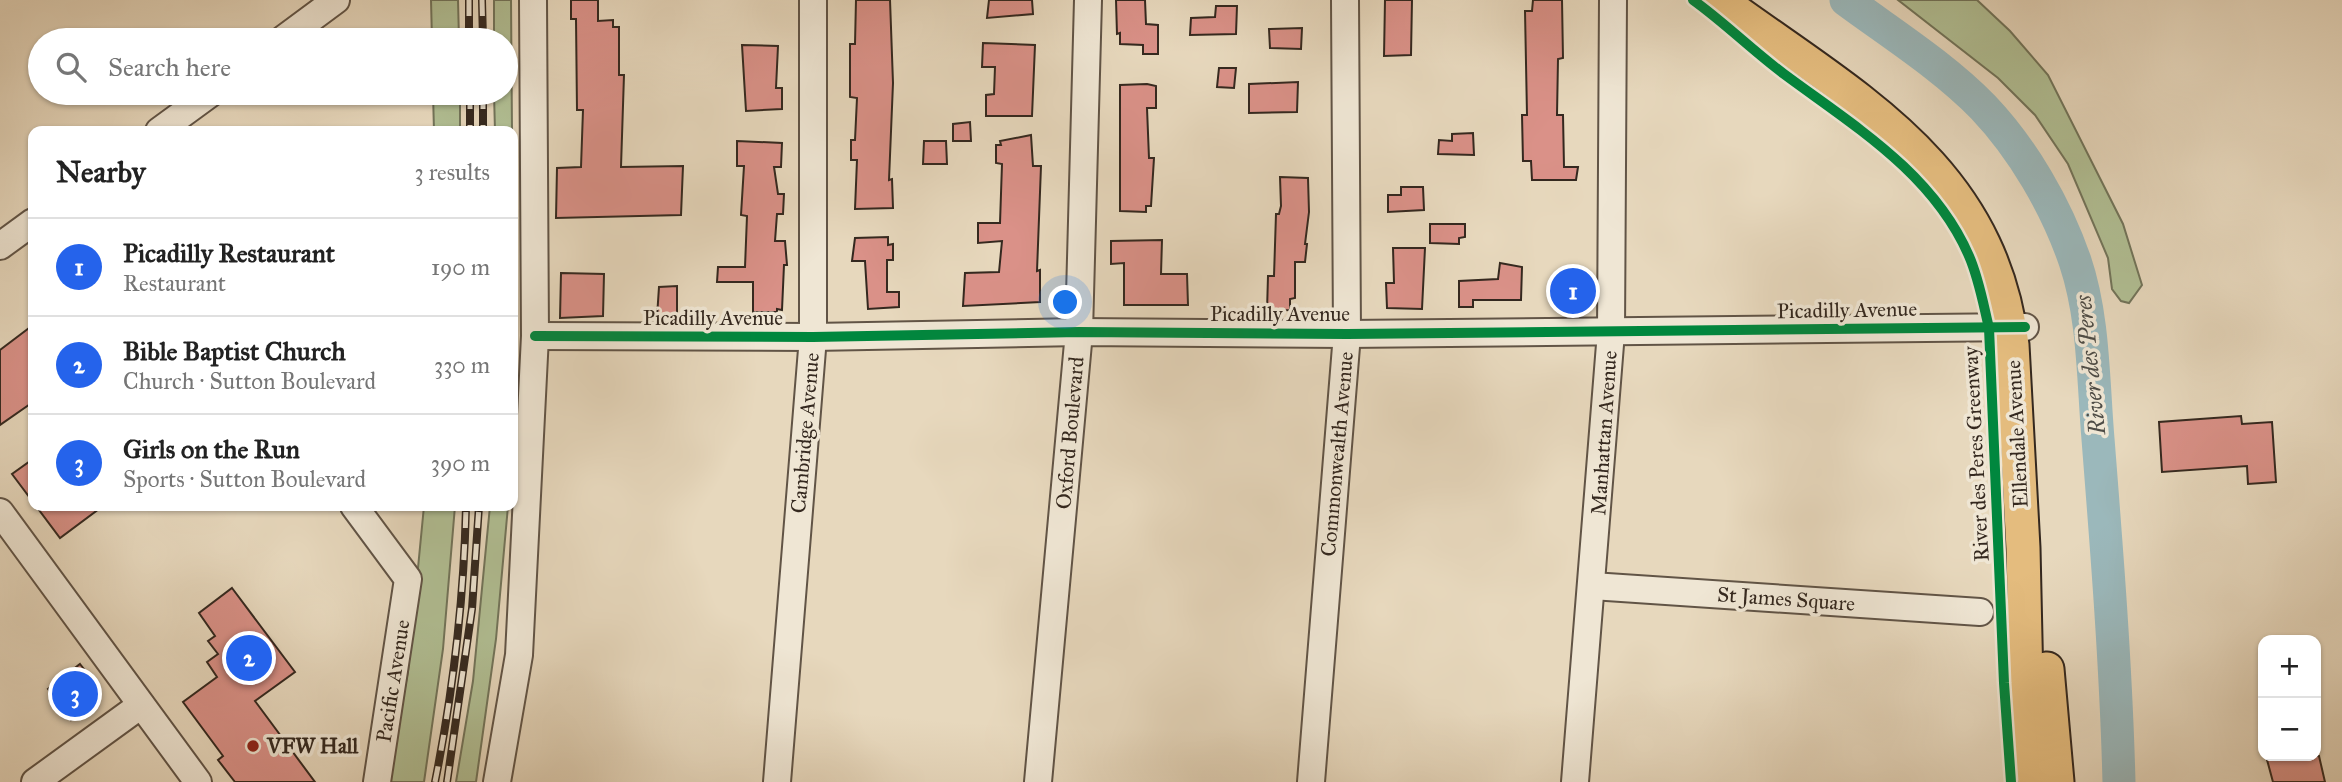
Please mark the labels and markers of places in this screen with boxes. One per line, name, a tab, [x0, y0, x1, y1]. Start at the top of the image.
pin: 1	[1550, 265, 1596, 317]
pin: 2	[226, 632, 272, 684]
pin: 3	[52, 668, 98, 720]
place label: VFW Hall	[266, 733, 359, 759]
marker: VFW Hall	[245, 738, 261, 754]

